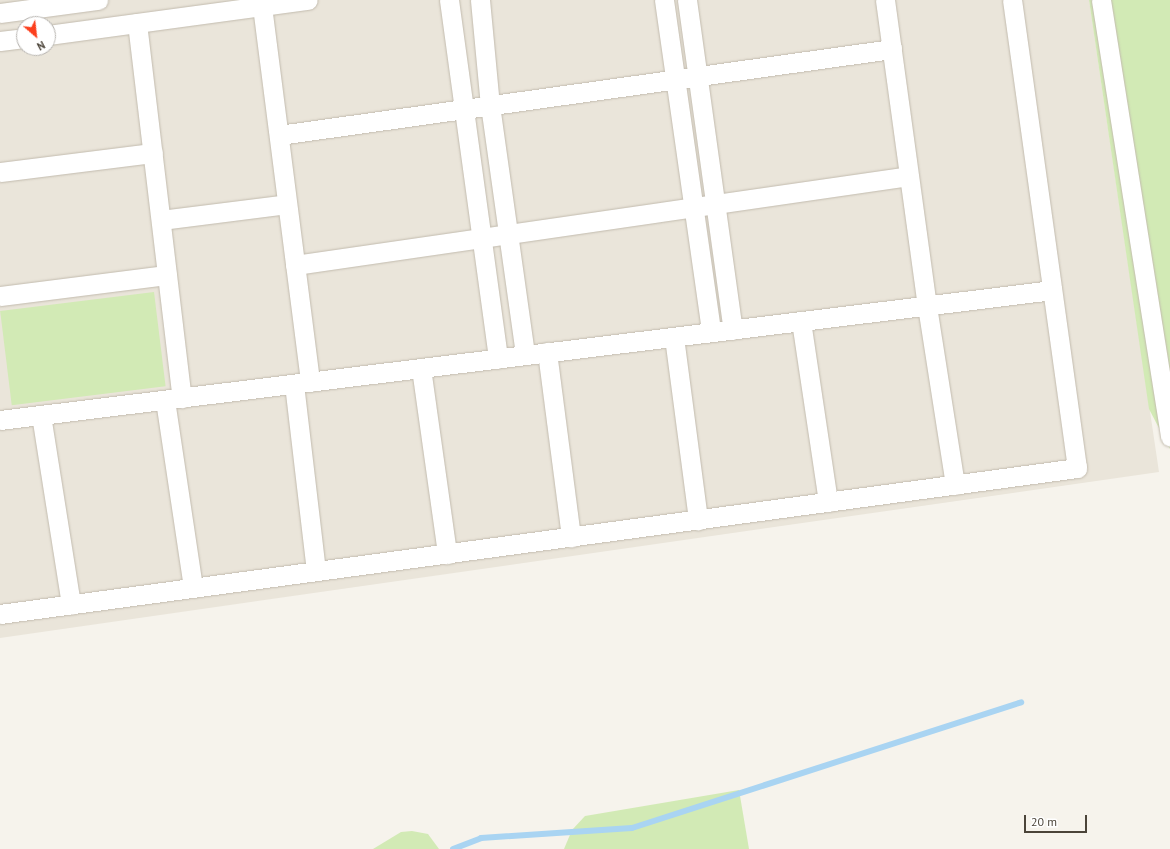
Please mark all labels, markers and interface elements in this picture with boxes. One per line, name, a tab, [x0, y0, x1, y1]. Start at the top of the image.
north arrow	[16, 16, 56, 56]
text: N	[35, 38, 48, 54]
scale bar	[1026, 807, 1089, 833]
text: 20 m	[1031, 814, 1057, 829]

